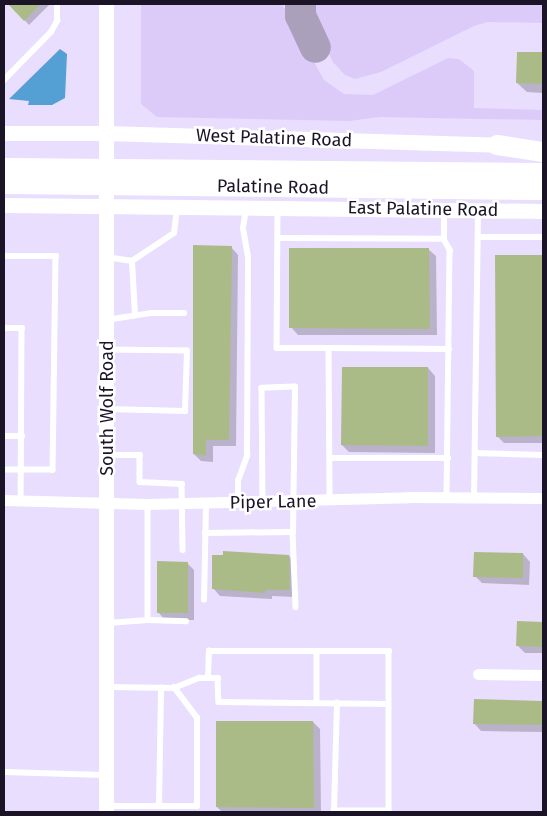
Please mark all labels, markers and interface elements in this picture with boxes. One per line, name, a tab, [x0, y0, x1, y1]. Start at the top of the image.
street label: West Palatine Road	[195, 124, 353, 152]
street label: Palatine Road	[217, 175, 329, 199]
street label: East Palatine Road	[347, 197, 499, 221]
street label: South Wolf Road	[96, 340, 118, 476]
street label: Piper Lane	[229, 490, 317, 514]

